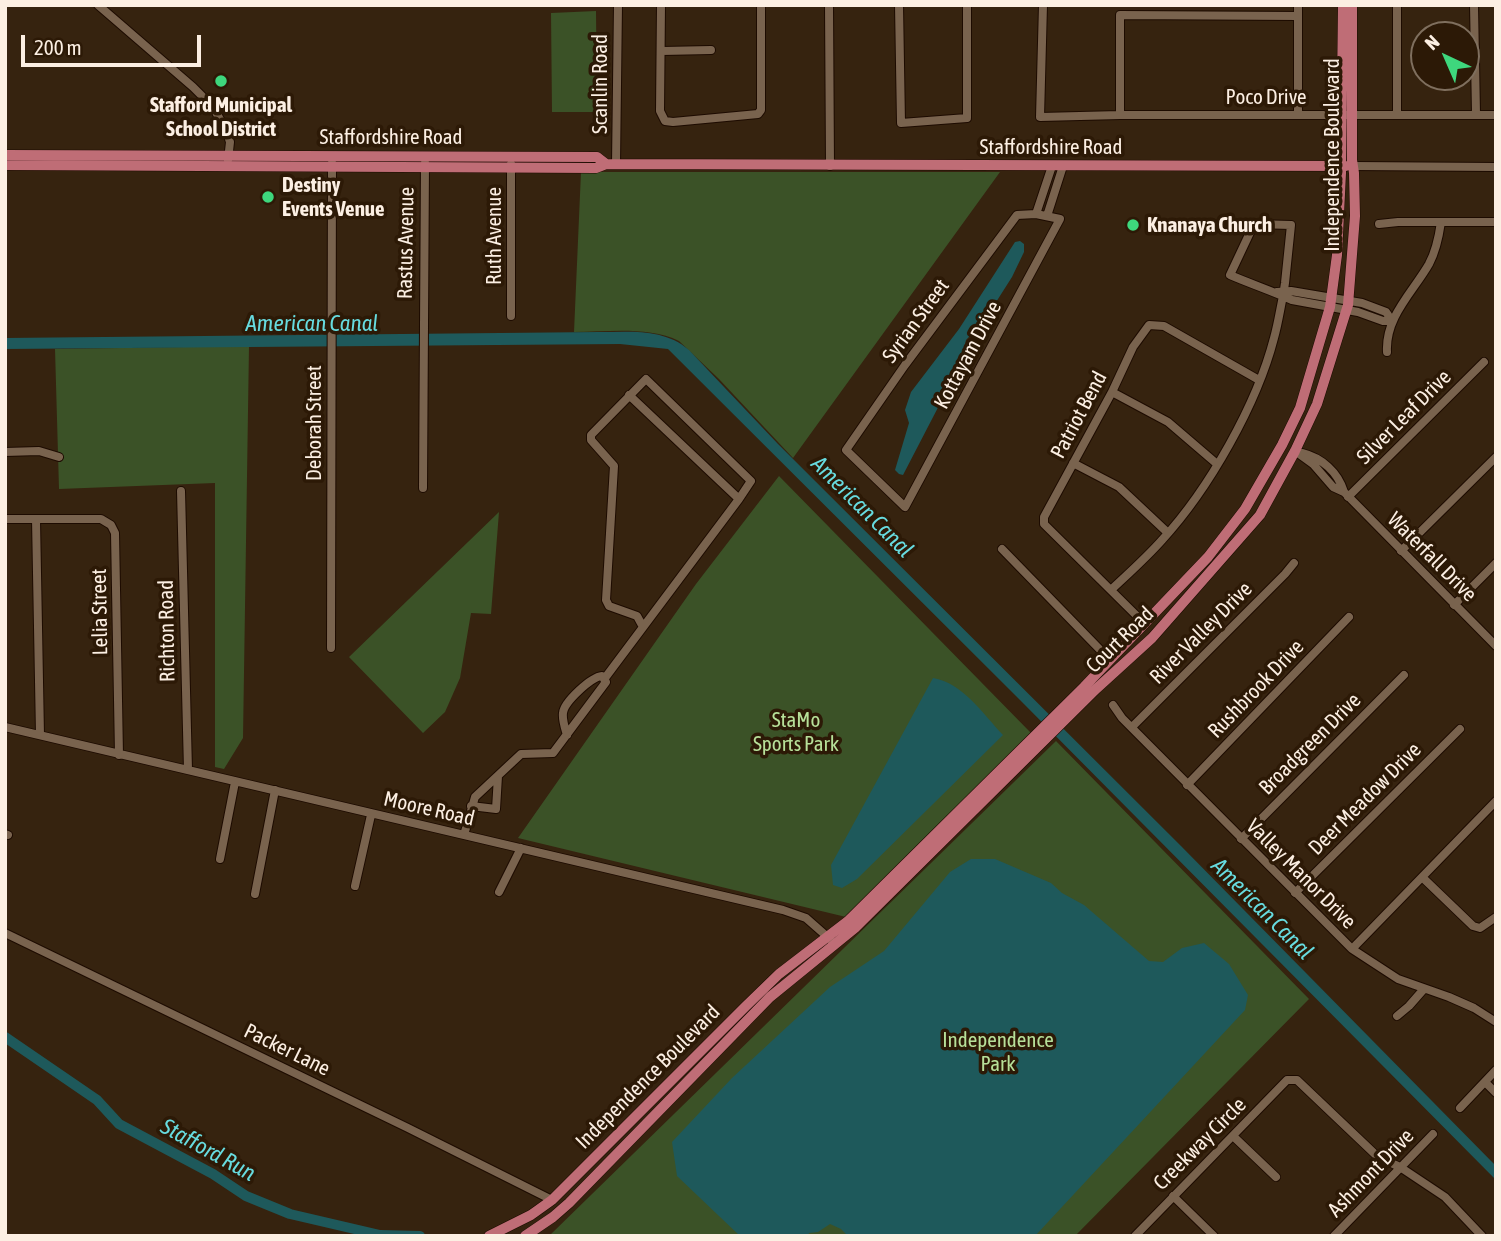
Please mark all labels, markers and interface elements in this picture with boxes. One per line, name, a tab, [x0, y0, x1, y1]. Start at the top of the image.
scale bar	[24, 21, 205, 65]
north arrow	[1410, 21, 1480, 91]
text: N	[1420, 31, 1443, 54]
street label: Scanlin Road	[587, 34, 613, 134]
text: 200 m	[34, 35, 82, 59]
street label: Independence Boulevard	[1319, 58, 1345, 252]
marker: Stafford Municipal School District	[213, 73, 229, 89]
street label: Poco Drive	[1225, 84, 1307, 110]
place label: Stafford Municipal School District	[150, 92, 292, 142]
street label: Staffordshire Road	[319, 124, 463, 150]
street label: Staffordshire Road	[979, 134, 1123, 160]
place label: Destiny Events Venue	[282, 172, 385, 222]
street label: Rastus Avenue	[392, 187, 420, 299]
street label: Ruth Avenue	[481, 187, 507, 285]
marker: Destiny Events Venue	[260, 189, 276, 205]
place label: Knanaya Church	[1147, 212, 1272, 238]
marker: Knanaya Church	[1125, 217, 1141, 233]
street label: Syrian Street	[877, 274, 955, 368]
street label: Kottayam Drive	[929, 297, 1007, 413]
water label: American Canal	[246, 310, 378, 338]
street label: Deborah Street	[301, 365, 327, 481]
street label: Silver Leaf Drive	[1352, 365, 1456, 469]
street label: Patriot Bend	[1046, 367, 1112, 463]
water label: American Canal	[805, 450, 919, 564]
street label: Waterfall Drive	[1382, 507, 1482, 607]
street label: Lelia Street	[87, 568, 113, 656]
street label: River Valley Drive	[1145, 577, 1257, 689]
street label: Richton Road	[154, 580, 180, 682]
street label: Court Road	[1081, 602, 1159, 678]
street label: Rushbrook Drive	[1203, 635, 1309, 743]
street label: Broadgreen Drive	[1254, 688, 1366, 800]
park label: StaMo Sports Park	[753, 707, 839, 757]
street label: Deer Meadow Drive	[1303, 737, 1427, 861]
street label: Moore Road	[381, 786, 477, 832]
street label: Valley Manor Drive	[1241, 814, 1361, 934]
water label: American Canal	[1205, 852, 1319, 966]
street label: Independence Boulevard	[571, 1000, 725, 1154]
street label: Packer Lane	[240, 1018, 334, 1082]
park label: Independence Park	[942, 1027, 1054, 1077]
street label: Creekway Circle	[1148, 1092, 1252, 1196]
water label: Stafford Run	[156, 1113, 260, 1187]
street label: Ashmont Drive	[1323, 1124, 1419, 1222]

